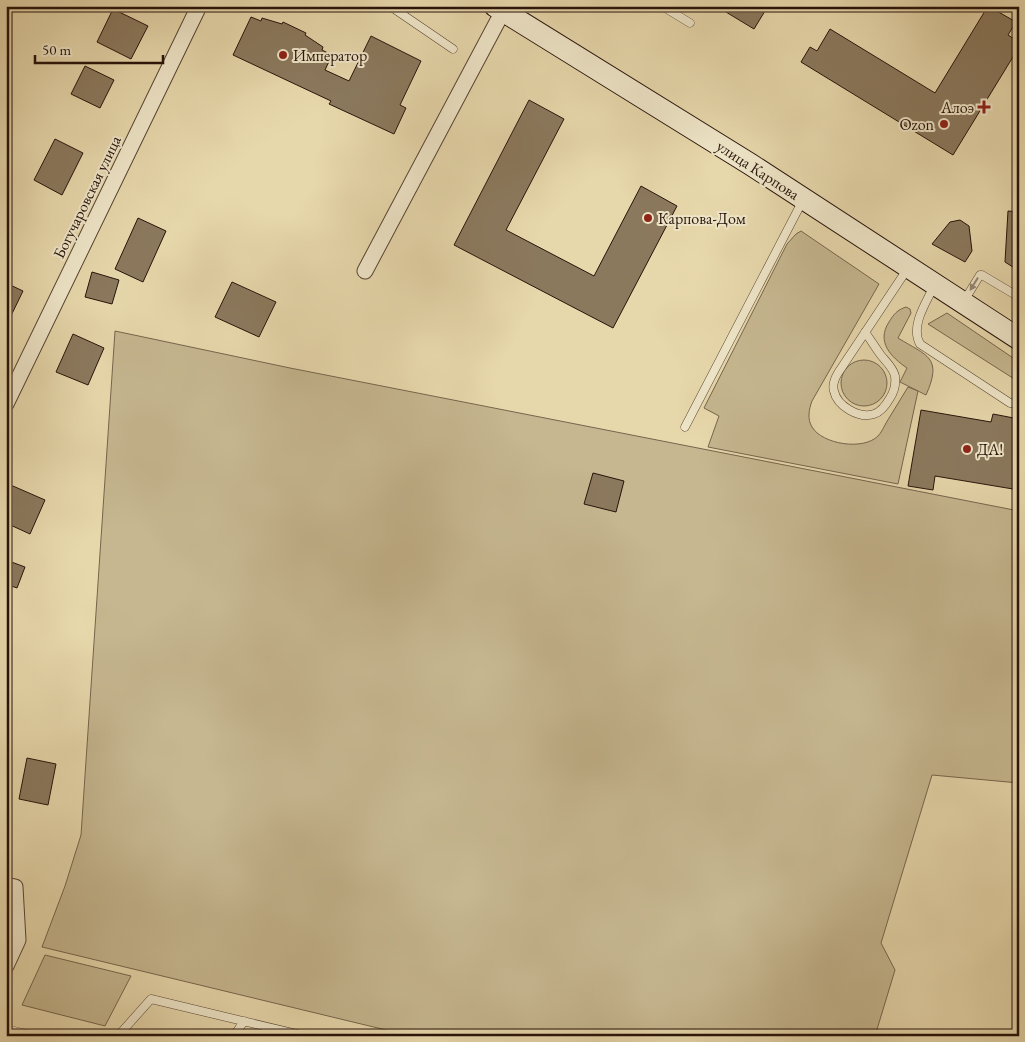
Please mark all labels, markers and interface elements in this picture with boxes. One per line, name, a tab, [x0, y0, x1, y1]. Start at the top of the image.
scale bar	[35, 32, 162, 64]
text: 50 m	[42, 40, 71, 59]
place label: Император	[293, 45, 367, 66]
marker: Император	[277, 49, 289, 61]
place label: Алоэ	[940, 97, 974, 118]
marker: Алоэ	[978, 101, 990, 113]
place label: Ozon	[899, 114, 935, 135]
marker: Ozon	[938, 118, 950, 130]
street label: Богучаровская улица	[48, 131, 126, 262]
street label: улица Карпова	[712, 135, 804, 205]
place label: Карпова-Дом	[658, 208, 746, 229]
marker: Карпова-Дом	[642, 212, 654, 224]
one-way arrow	[969, 278, 979, 291]
place label: ДА!	[977, 439, 1003, 460]
marker: ДА!	[961, 443, 973, 455]

